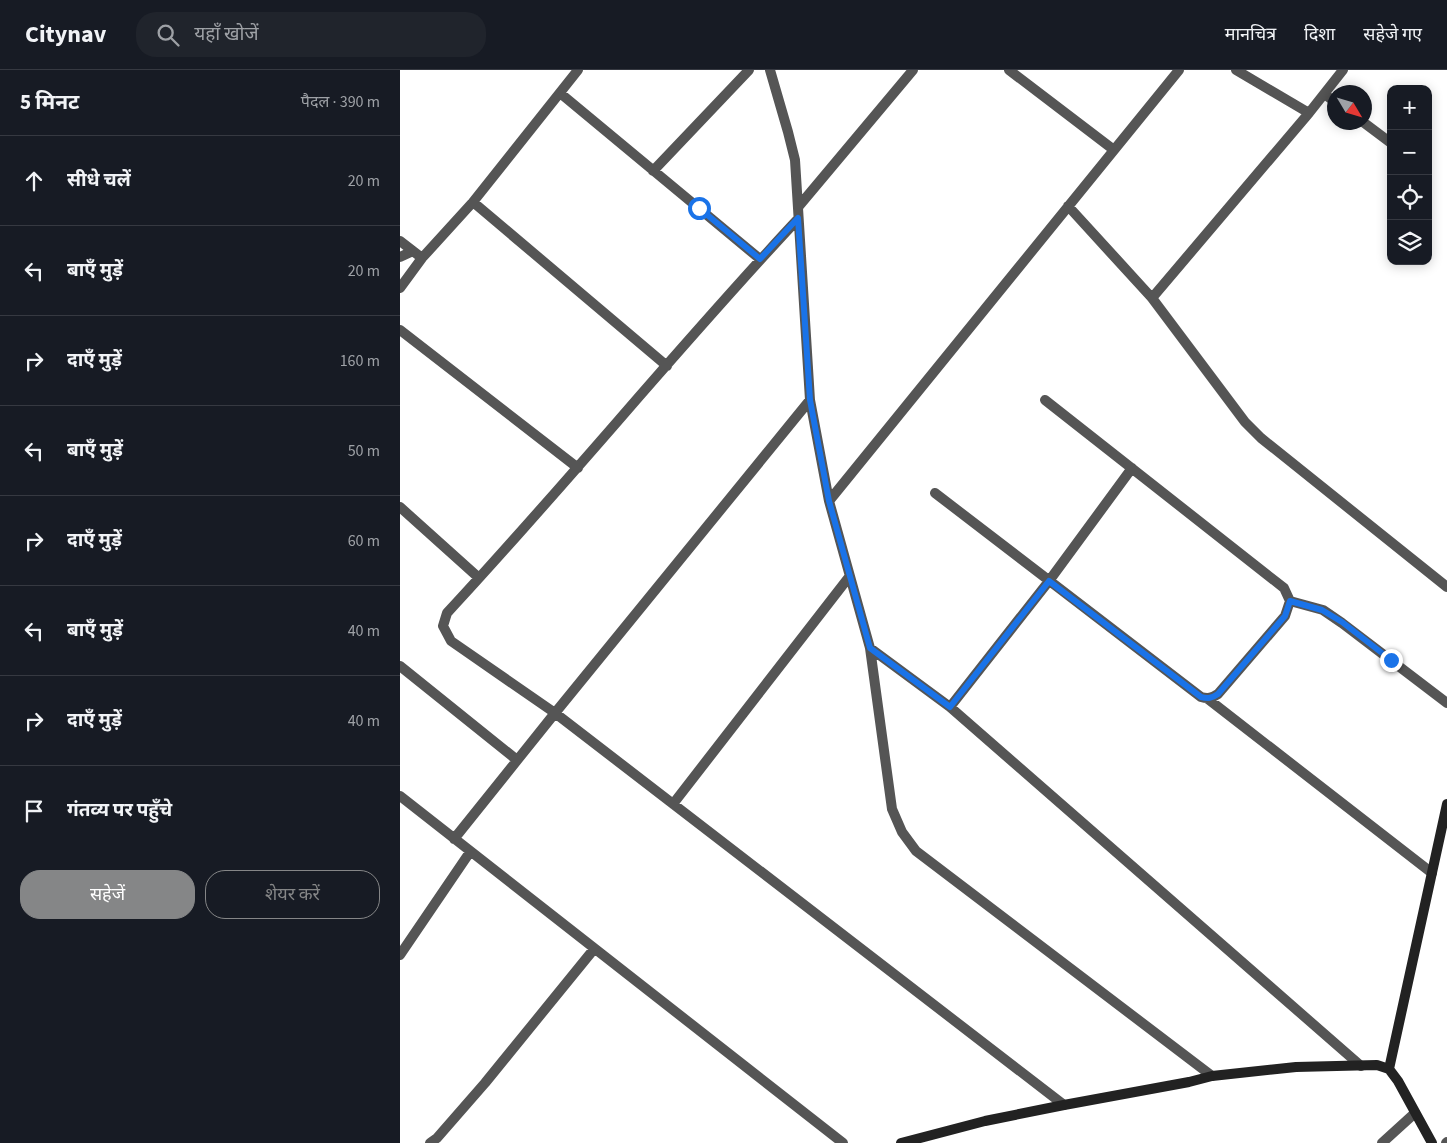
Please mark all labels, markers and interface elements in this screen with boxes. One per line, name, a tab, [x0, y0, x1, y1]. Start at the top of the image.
search box	[136, 12, 486, 57]
text: Citynav	[25, 17, 106, 52]
icon: search	[154, 21, 182, 49]
text: यहाँ खोजें	[194, 21, 259, 48]
text: मानचित्र	[1225, 22, 1276, 47]
text: दिशा	[1304, 22, 1335, 47]
text: सहेजे गए	[1363, 22, 1422, 47]
north arrow	[1327, 85, 1372, 130]
map controls	[1387, 85, 1432, 265]
button: +	[1387, 85, 1432, 130]
text: 5 मिनट	[20, 87, 79, 117]
text: पैदल · 390 m	[301, 91, 380, 113]
button: −	[1387, 130, 1432, 175]
icon: ahead	[20, 167, 48, 195]
text: सीधे चलें	[67, 167, 131, 194]
text: 20 m	[348, 170, 380, 192]
button: locate	[1387, 175, 1432, 220]
route start	[688, 197, 711, 220]
button: layers	[1387, 220, 1432, 265]
icon: left	[20, 257, 48, 285]
text: बाएँ मुड़ें	[67, 257, 123, 284]
text: 20 m	[348, 260, 380, 282]
icon: right	[20, 347, 48, 375]
text: दाएँ मुड़ें	[67, 347, 122, 374]
text: 160 m	[340, 350, 380, 372]
icon: left	[20, 437, 48, 465]
text: बाएँ मुड़ें	[67, 437, 123, 464]
text: 50 m	[348, 440, 380, 462]
icon: right	[20, 527, 48, 555]
text: दाएँ मुड़ें	[67, 527, 122, 554]
text: 60 m	[348, 530, 380, 552]
icon: left	[20, 617, 48, 645]
text: बाएँ मुड़ें	[67, 617, 123, 644]
text: 40 m	[348, 620, 380, 642]
route end	[1380, 649, 1403, 672]
icon: right	[20, 707, 48, 735]
text: दाएँ मुड़ें	[67, 707, 122, 734]
text: 40 m	[348, 710, 380, 732]
icon: arrive	[20, 797, 48, 825]
text: गंतव्य पर पहुँचे	[67, 797, 172, 824]
button: सहेजें	[20, 870, 195, 919]
button: शेयर करें	[205, 870, 380, 919]

